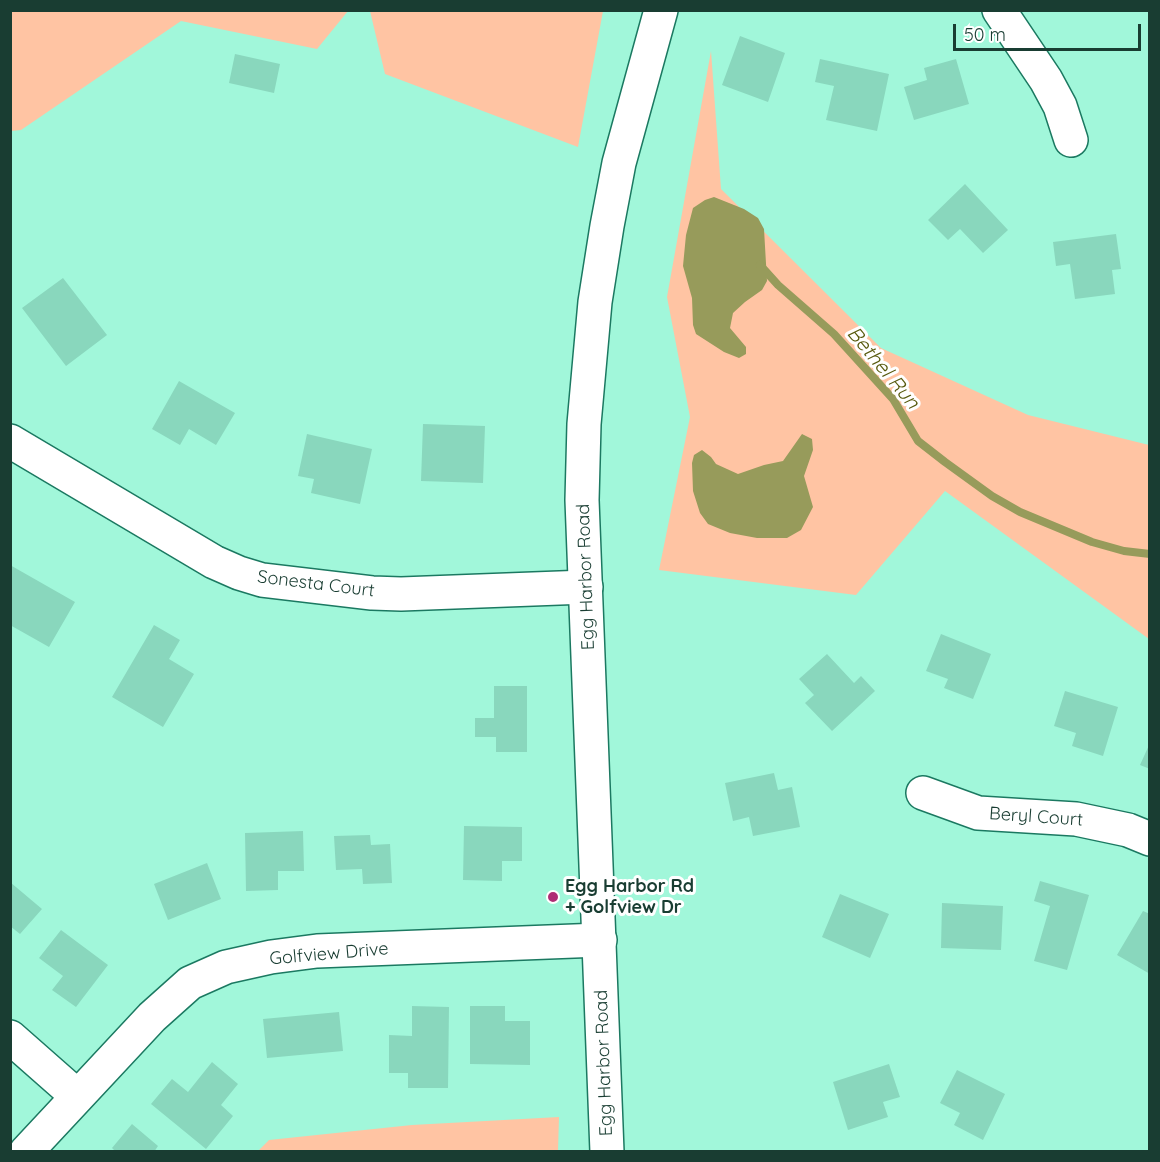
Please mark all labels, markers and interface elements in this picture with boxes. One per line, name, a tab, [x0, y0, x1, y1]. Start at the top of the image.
scale bar	[956, 12, 1144, 50]
text: 50 m	[964, 23, 1006, 46]
water label: Bethel Run	[842, 322, 924, 414]
street label: Egg Harbor Road	[573, 503, 599, 651]
street label: Sonesta Court	[256, 566, 376, 602]
street label: Beryl Court	[988, 803, 1084, 831]
place label: Egg Harbor Rd + Golfview Dr	[565, 876, 694, 918]
marker: Egg Harbor Rd + Golfview Dr	[546, 890, 560, 904]
street label: Golfview Drive	[269, 938, 389, 970]
street label: Egg Harbor Road	[591, 989, 617, 1137]

